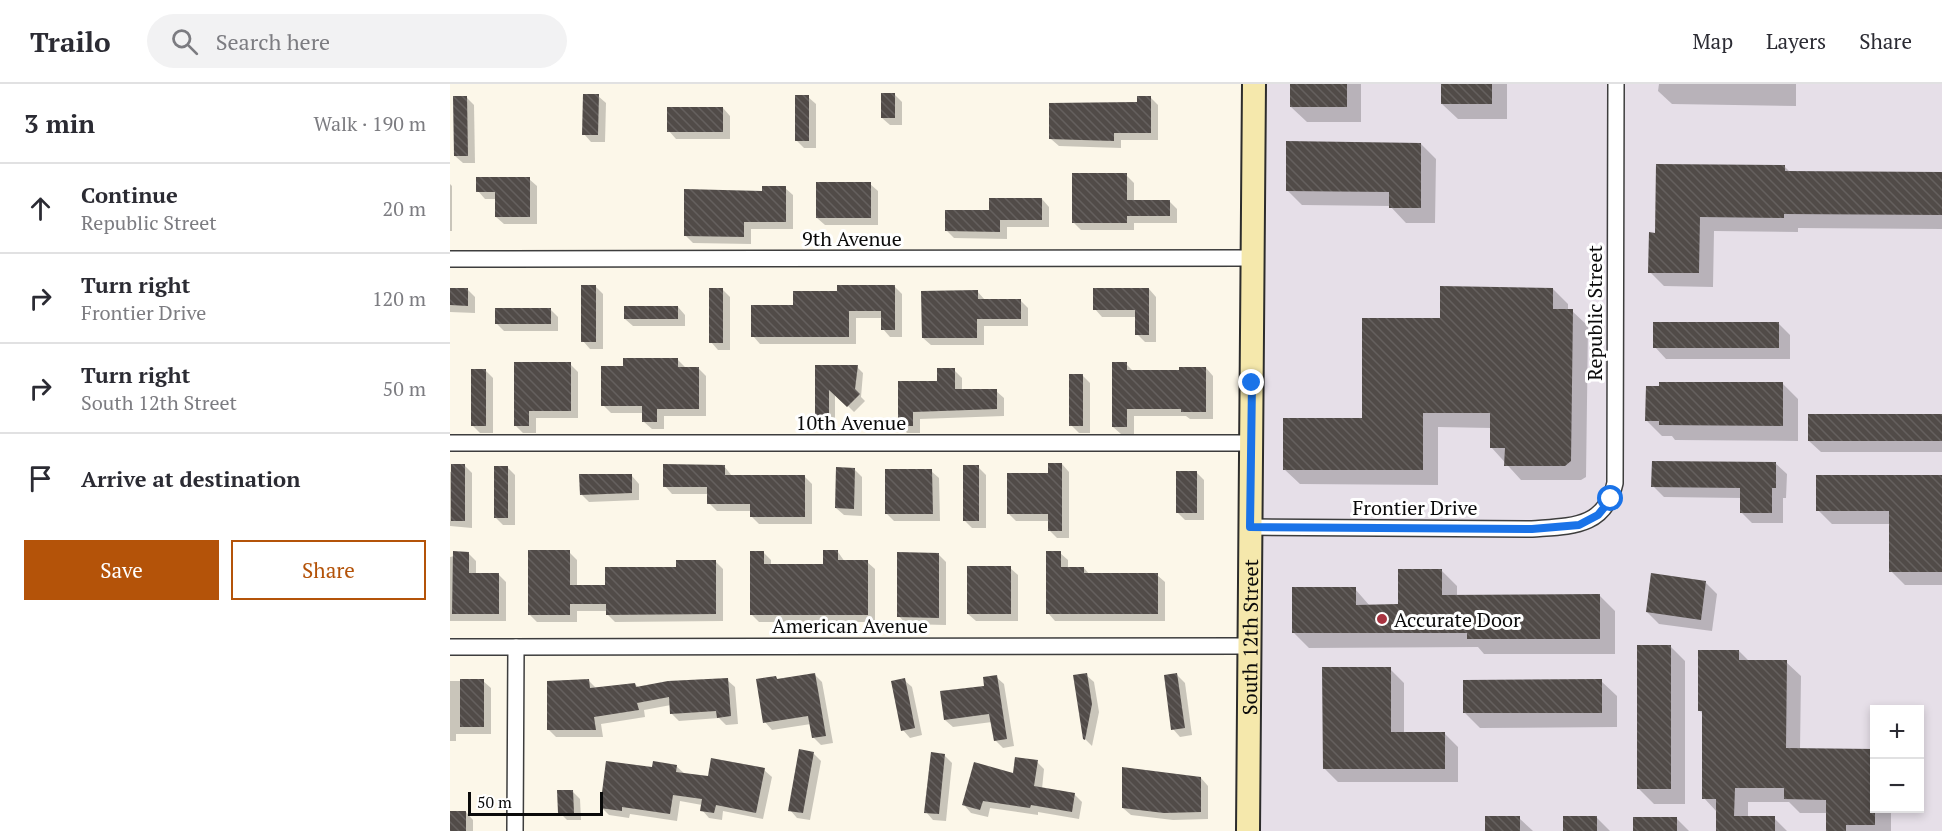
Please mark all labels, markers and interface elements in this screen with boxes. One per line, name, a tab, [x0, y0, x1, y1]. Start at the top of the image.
search box	[147, 14, 567, 68]
text: Trailo	[30, 23, 111, 60]
icon: search	[168, 25, 201, 58]
text: Search here	[216, 27, 330, 56]
text: Map	[1692, 27, 1733, 55]
text: Layers	[1766, 27, 1826, 55]
text: Share	[1859, 27, 1912, 55]
text: 3 min	[24, 106, 95, 140]
text: Walk · 190 m	[314, 110, 426, 137]
text: Continue	[81, 180, 178, 209]
icon: ahead	[24, 192, 57, 225]
text: 20 m	[383, 195, 426, 222]
text: Republic Street	[81, 209, 217, 236]
street label: 9th Avenue	[802, 225, 902, 252]
street label: Republic Street	[1581, 245, 1608, 381]
text: Turn right	[81, 270, 190, 299]
icon: right	[24, 282, 57, 315]
text: 120 m	[372, 285, 426, 312]
text: Frontier Drive	[81, 299, 206, 326]
text: Turn right	[81, 360, 190, 389]
route end	[1238, 369, 1264, 395]
icon: right	[24, 372, 57, 405]
text: 50 m	[383, 375, 426, 402]
text: South 12th Street	[81, 389, 237, 416]
street label: 10th Avenue	[796, 409, 906, 436]
icon: arrive	[24, 462, 57, 495]
text: Arrive at destination	[81, 464, 300, 493]
route start	[1597, 485, 1623, 511]
street label: Frontier Drive	[1352, 494, 1478, 521]
button: Save	[24, 540, 219, 600]
button: Share	[231, 540, 426, 600]
street label: South 12th Street	[1235, 558, 1264, 715]
place label: Accurate Door	[1394, 606, 1521, 633]
street label: American Avenue	[772, 612, 928, 639]
marker: Accurate Door	[1375, 612, 1389, 626]
map controls	[1870, 705, 1924, 813]
button: +	[1870, 705, 1924, 759]
button: −	[1870, 759, 1924, 813]
scale bar	[468, 789, 603, 816]
text: 50 m	[477, 791, 512, 813]

